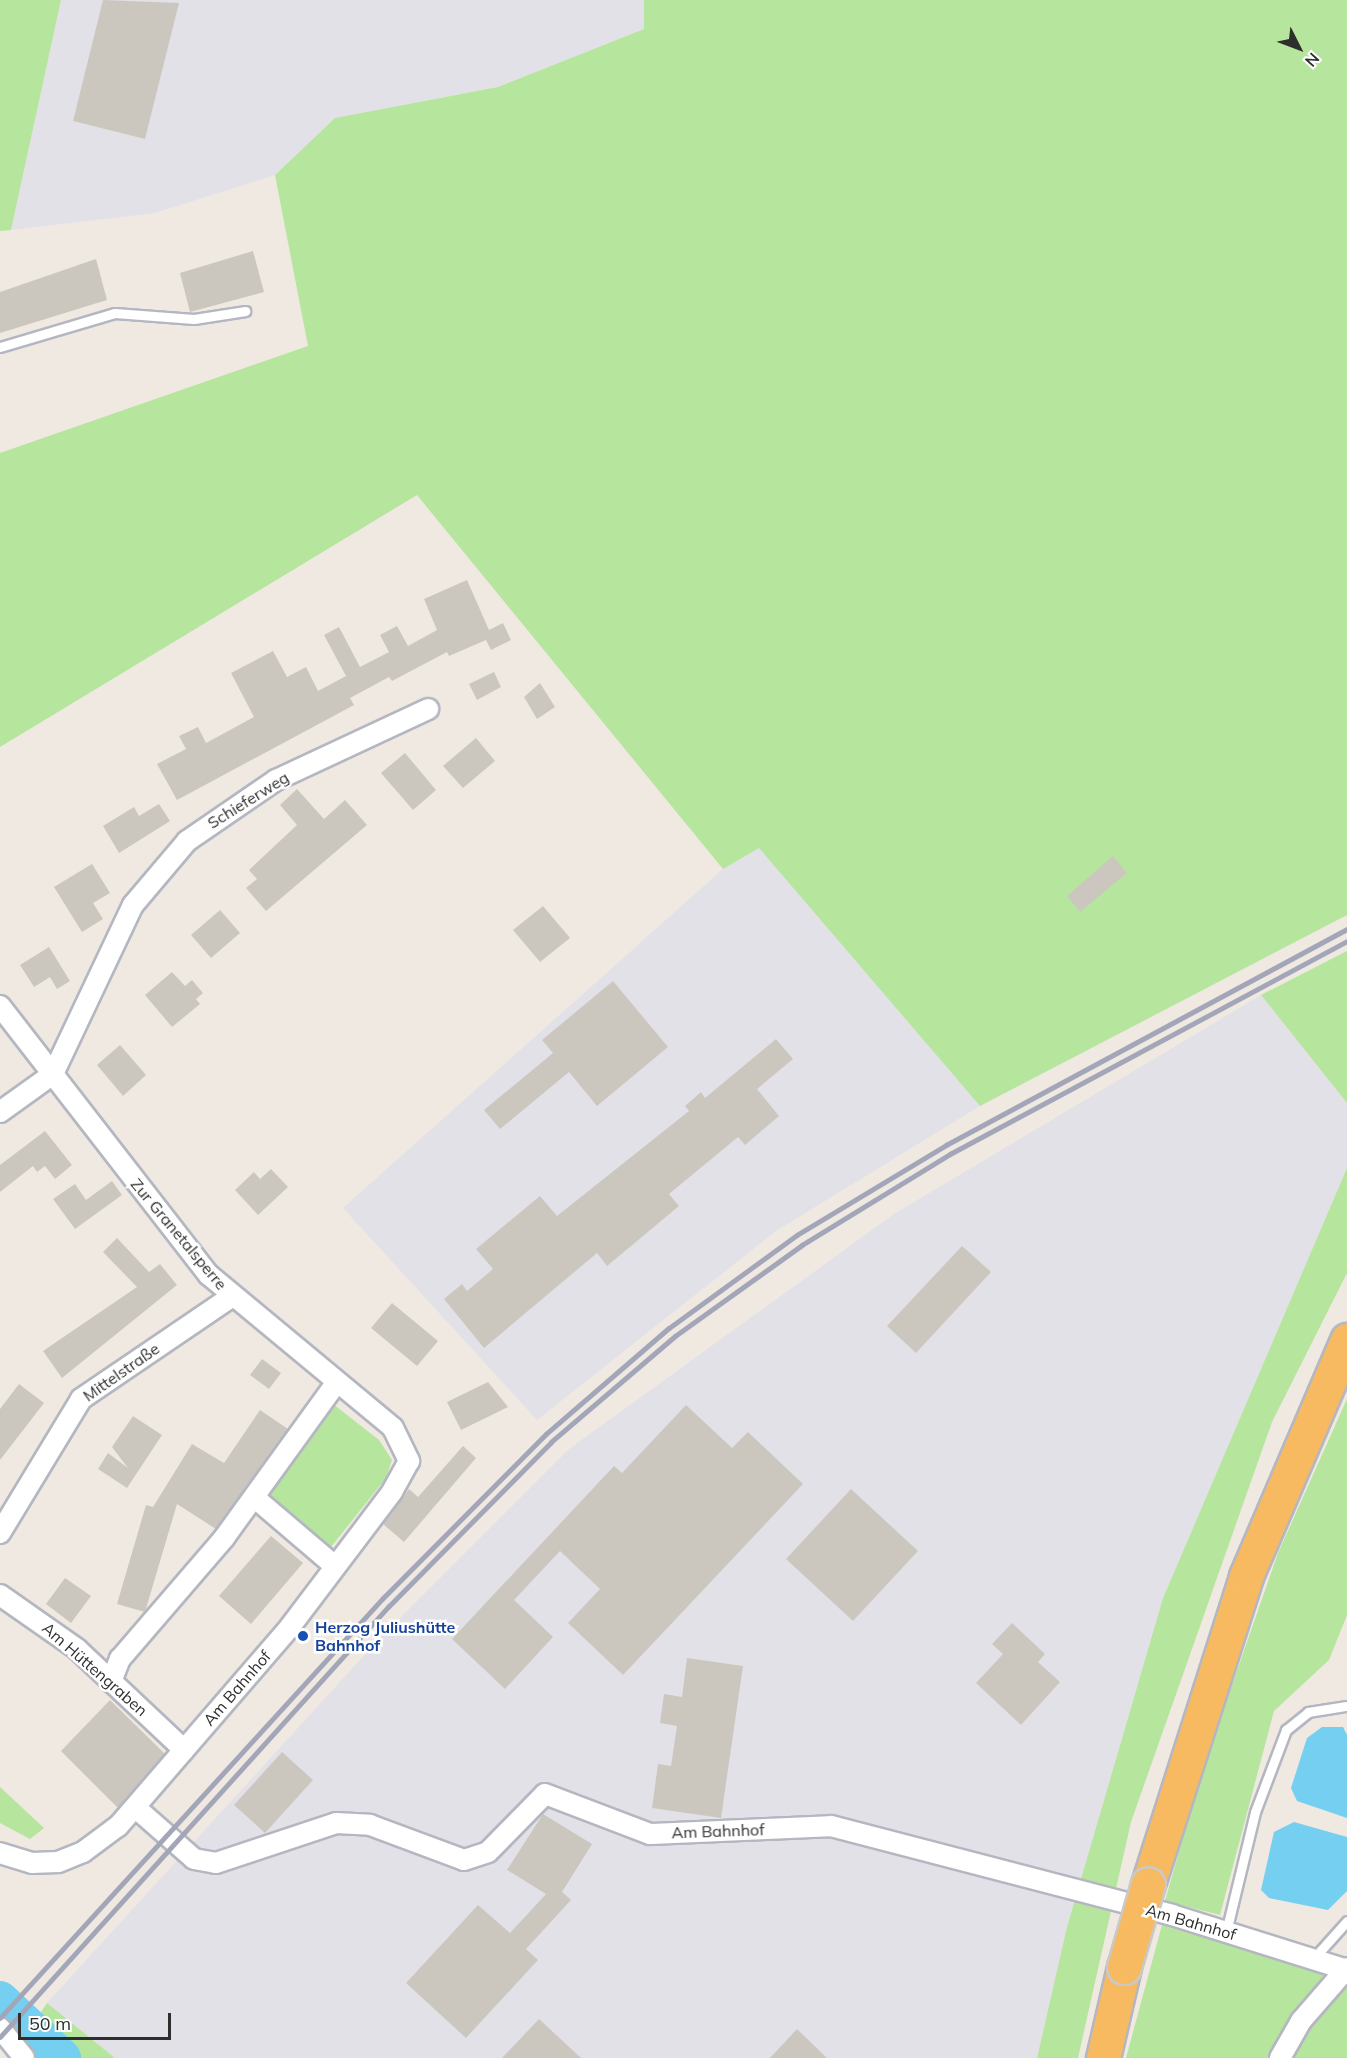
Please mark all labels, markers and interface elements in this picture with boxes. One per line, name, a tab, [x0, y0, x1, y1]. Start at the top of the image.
north arrow	[1269, 18, 1329, 78]
text: N	[1301, 49, 1324, 71]
street label: Schieferweg	[204, 767, 292, 833]
street label: Zur Granetalsperre	[127, 1175, 231, 1293]
street label: Mittelstraße	[79, 1339, 163, 1405]
place label: Herzog Juliushütte Bahnhof	[315, 1617, 455, 1655]
street label: Am Hüttengraben	[38, 1618, 152, 1720]
marker: Herzog Juliushütte Bahnhof	[296, 1629, 310, 1643]
street label: Am Bahnhof	[199, 1647, 275, 1729]
street label: Am Bahnhof	[671, 1820, 765, 1842]
street label: Am Bahnhof	[1144, 1900, 1238, 1944]
scale bar	[21, 2001, 174, 2039]
text: 50 m	[29, 2012, 71, 2035]

